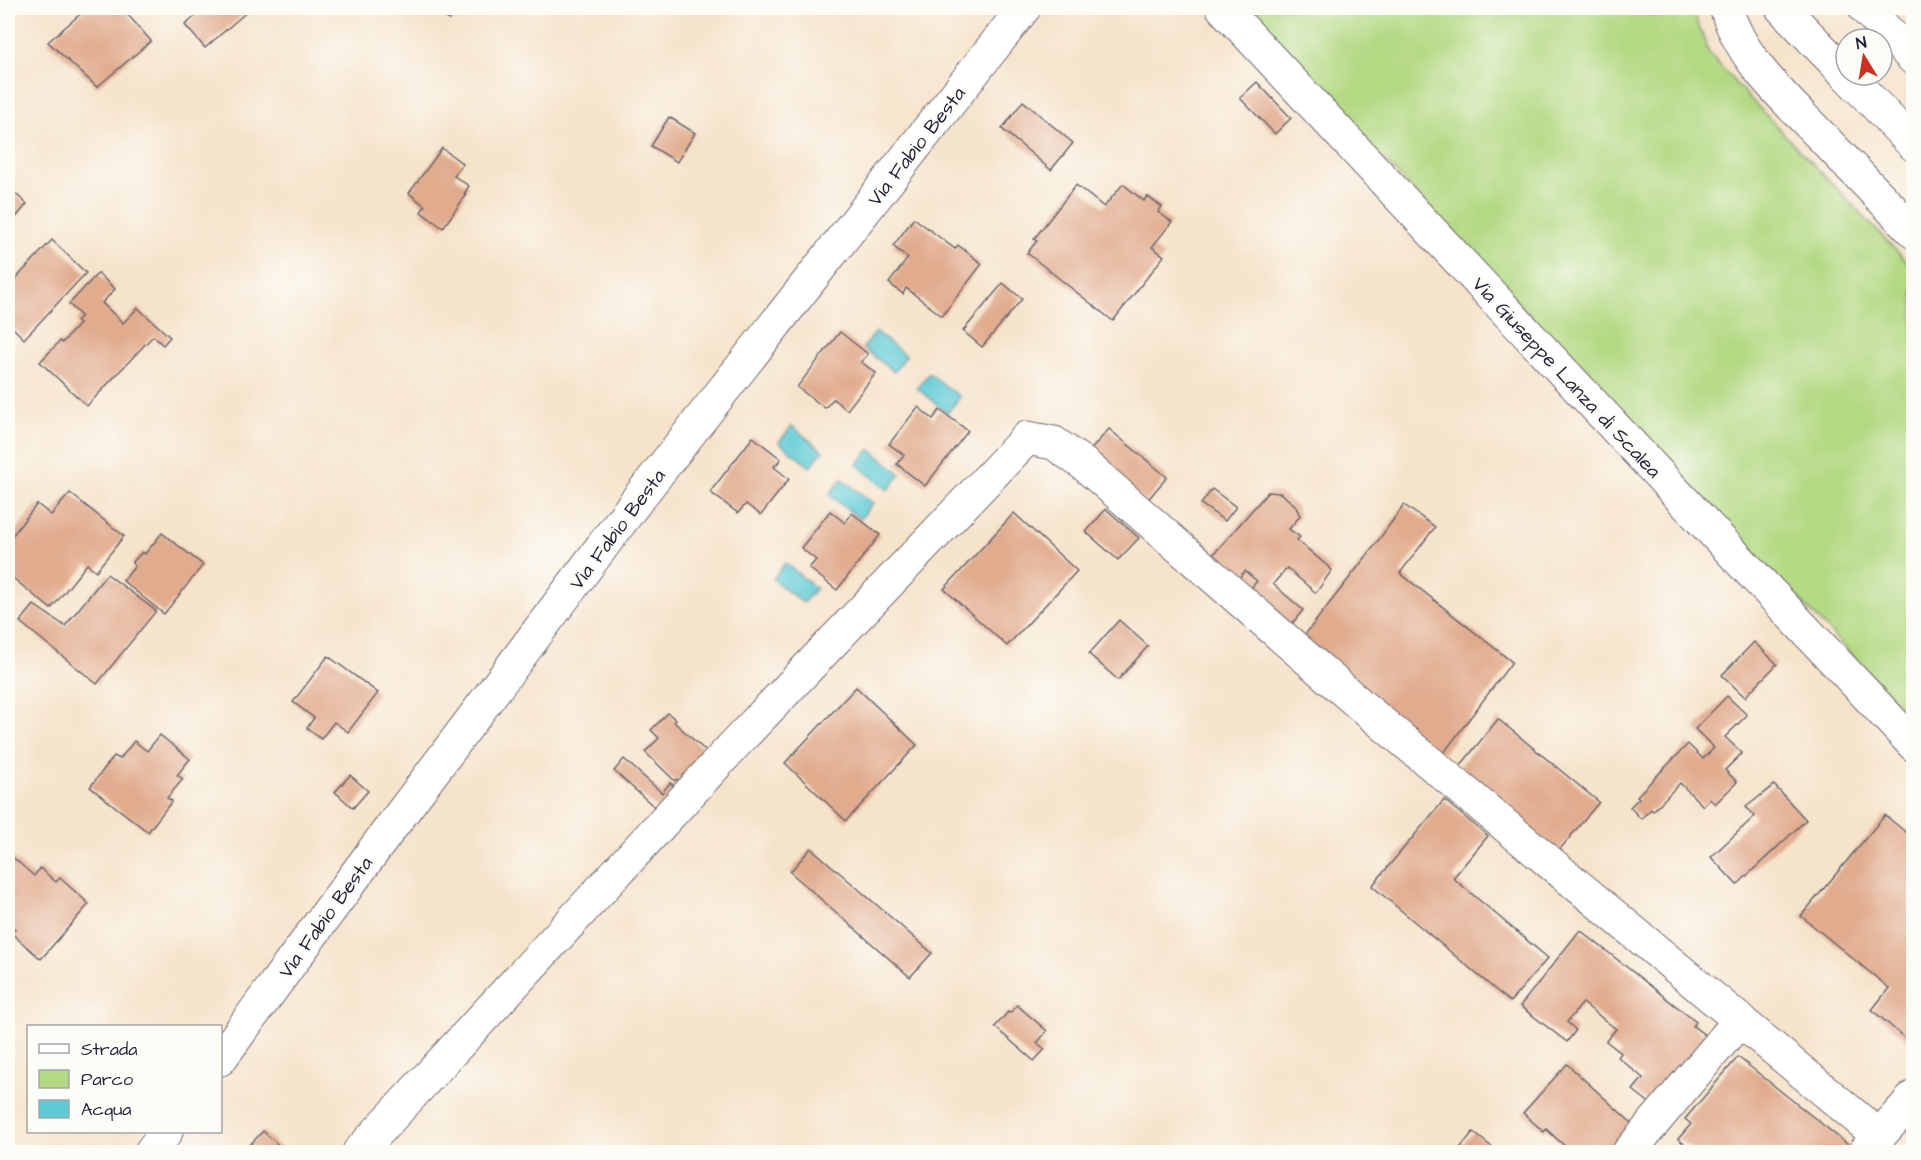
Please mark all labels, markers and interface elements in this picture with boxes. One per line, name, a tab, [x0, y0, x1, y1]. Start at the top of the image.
north arrow	[1834, 27, 1894, 87]
text: N	[1854, 32, 1868, 55]
street label: Via Fabio Besta	[861, 81, 972, 212]
street label: Via Giuseppe Lanza di Scalea	[1465, 271, 1667, 484]
street label: Via Fabio Besta	[563, 463, 673, 596]
street label: Via Fabio Besta	[272, 851, 380, 984]
legend	[27, 1025, 222, 1133]
text: Strada	[81, 1037, 137, 1062]
text: Parco	[81, 1067, 133, 1092]
text: Acqua	[81, 1097, 131, 1122]

